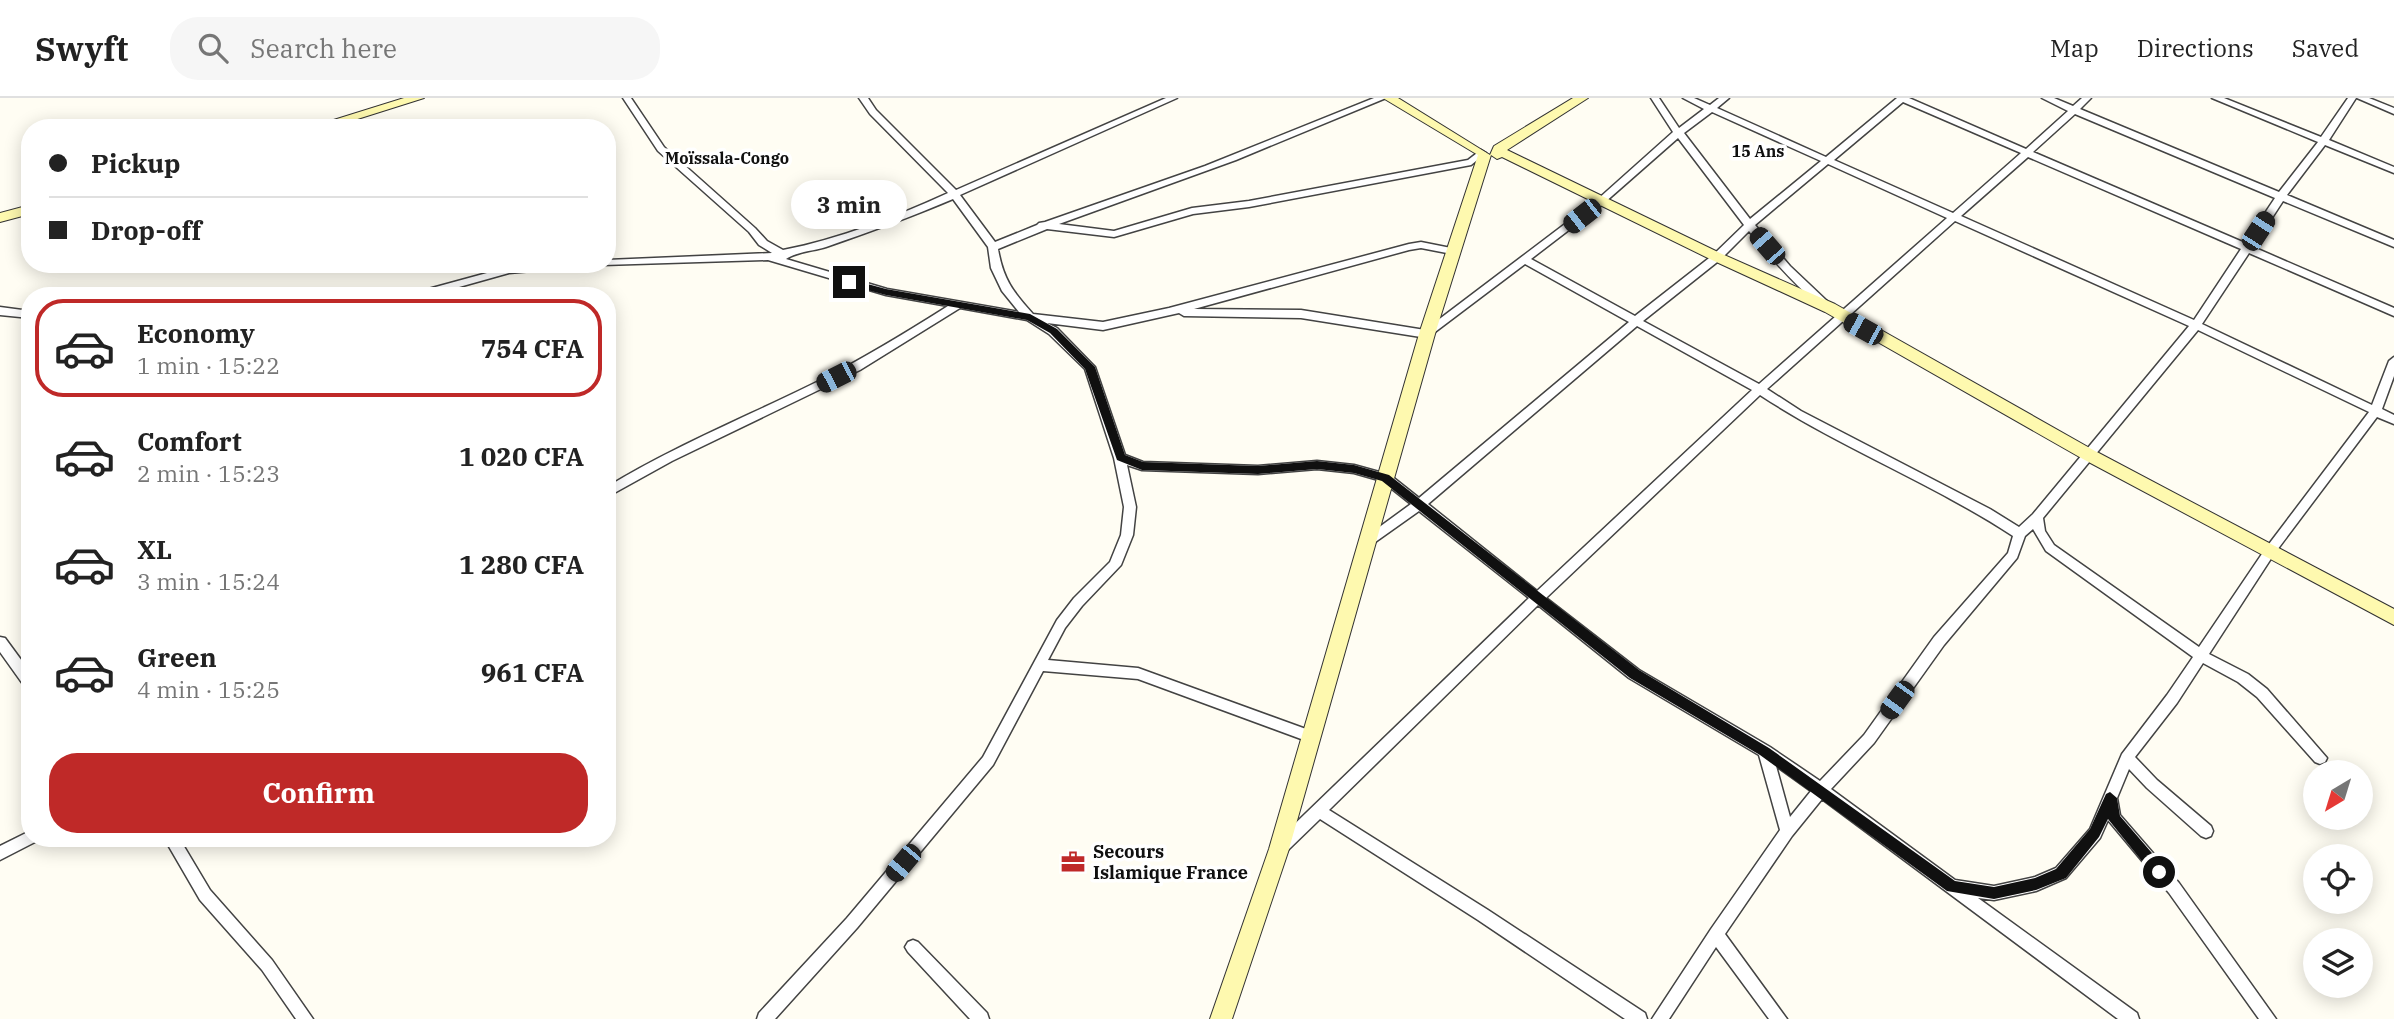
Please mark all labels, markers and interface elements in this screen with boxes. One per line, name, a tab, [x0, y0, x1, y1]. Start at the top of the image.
search box	[170, 17, 660, 80]
text: Swyft	[35, 27, 128, 70]
icon: search	[194, 29, 232, 67]
text: Search here	[250, 31, 397, 65]
text: Map	[2050, 32, 2099, 64]
text: Directions	[2137, 32, 2254, 64]
text: Saved	[2292, 32, 2359, 64]
district label: 15 Ans	[1732, 141, 1784, 161]
text: Pickup	[91, 146, 181, 180]
district label: Moïssala-Congo	[665, 148, 789, 168]
callout: 3 min	[791, 180, 907, 230]
text: 3 min	[817, 189, 881, 219]
car	[1559, 195, 1606, 237]
car	[2238, 208, 2279, 254]
text: Drop-off	[91, 213, 202, 247]
car	[1746, 223, 1789, 269]
route end	[833, 266, 865, 298]
car	[1840, 310, 1887, 348]
text: Economy	[137, 316, 255, 350]
icon: car	[53, 317, 116, 380]
text: 754 CFA	[481, 331, 584, 365]
text: 1 min · 15:22	[137, 350, 280, 380]
car	[813, 358, 860, 396]
text: Comfort	[137, 424, 242, 458]
icon: car	[53, 425, 116, 488]
text: 1 020 CFA	[459, 439, 584, 473]
text: 2 min · 15:23	[137, 458, 280, 488]
text: XL	[137, 532, 172, 566]
icon: car	[53, 533, 116, 596]
text: 1 280 CFA	[459, 547, 584, 581]
text: 3 min · 15:24	[137, 566, 280, 596]
text: Green	[137, 640, 217, 674]
icon: car	[53, 641, 116, 704]
text: 961 CFA	[481, 655, 584, 689]
text: 4 min · 15:25	[137, 674, 280, 704]
car	[1877, 677, 1918, 723]
button: Confirm	[49, 753, 588, 833]
north arrow	[2303, 760, 2373, 830]
map controls	[2303, 760, 2373, 998]
car	[882, 840, 925, 886]
place label: Secours Islamique France	[1093, 840, 1248, 884]
button: locate	[2303, 844, 2373, 914]
office icon: Secours Islamique France	[1059, 848, 1087, 876]
route start	[2143, 856, 2175, 888]
button: layers	[2303, 928, 2373, 998]

